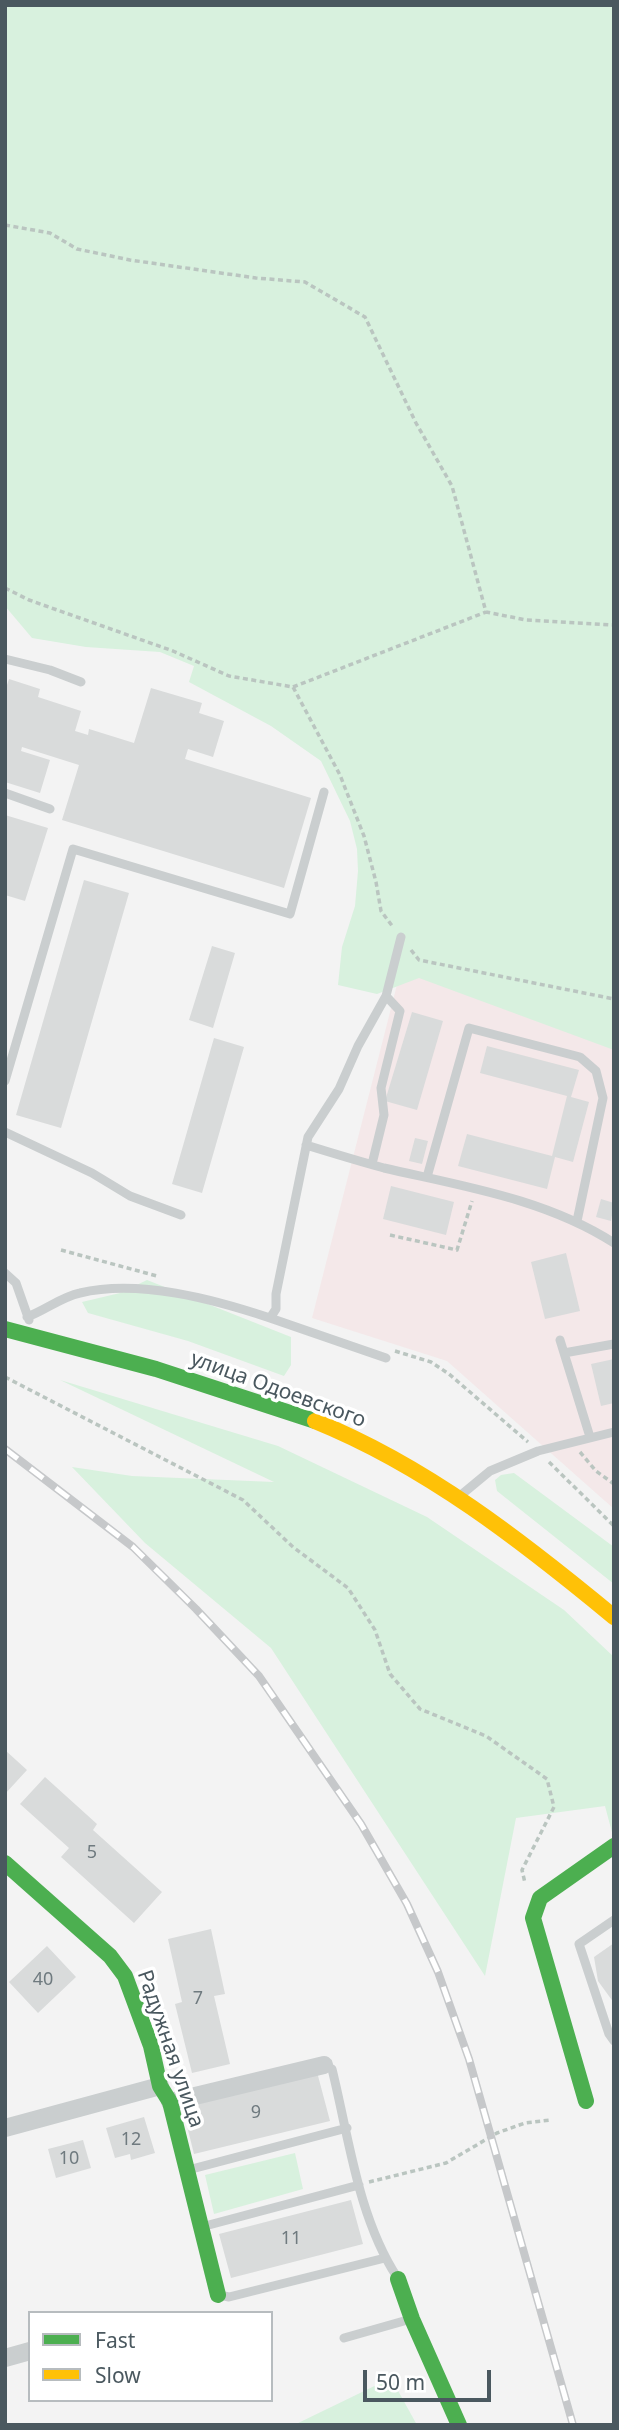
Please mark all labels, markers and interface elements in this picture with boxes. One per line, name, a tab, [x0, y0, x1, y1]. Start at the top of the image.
street label: улица Одоевского	[187, 1347, 369, 1433]
house number: 5	[87, 1842, 97, 1864]
street label: Радужная улица	[131, 1967, 209, 2131]
house number: 40	[33, 1969, 53, 1991]
house number: 7	[193, 1988, 203, 2010]
house number: 9	[251, 2102, 261, 2124]
house number: 12	[121, 2129, 141, 2151]
house number: 10	[59, 2148, 79, 2170]
house number: 11	[281, 2228, 301, 2250]
legend	[28, 2311, 273, 2402]
text: Fast	[95, 2326, 135, 2354]
scale bar	[367, 2356, 495, 2400]
text: Slow	[95, 2361, 141, 2389]
text: 50 m	[376, 2368, 425, 2396]

